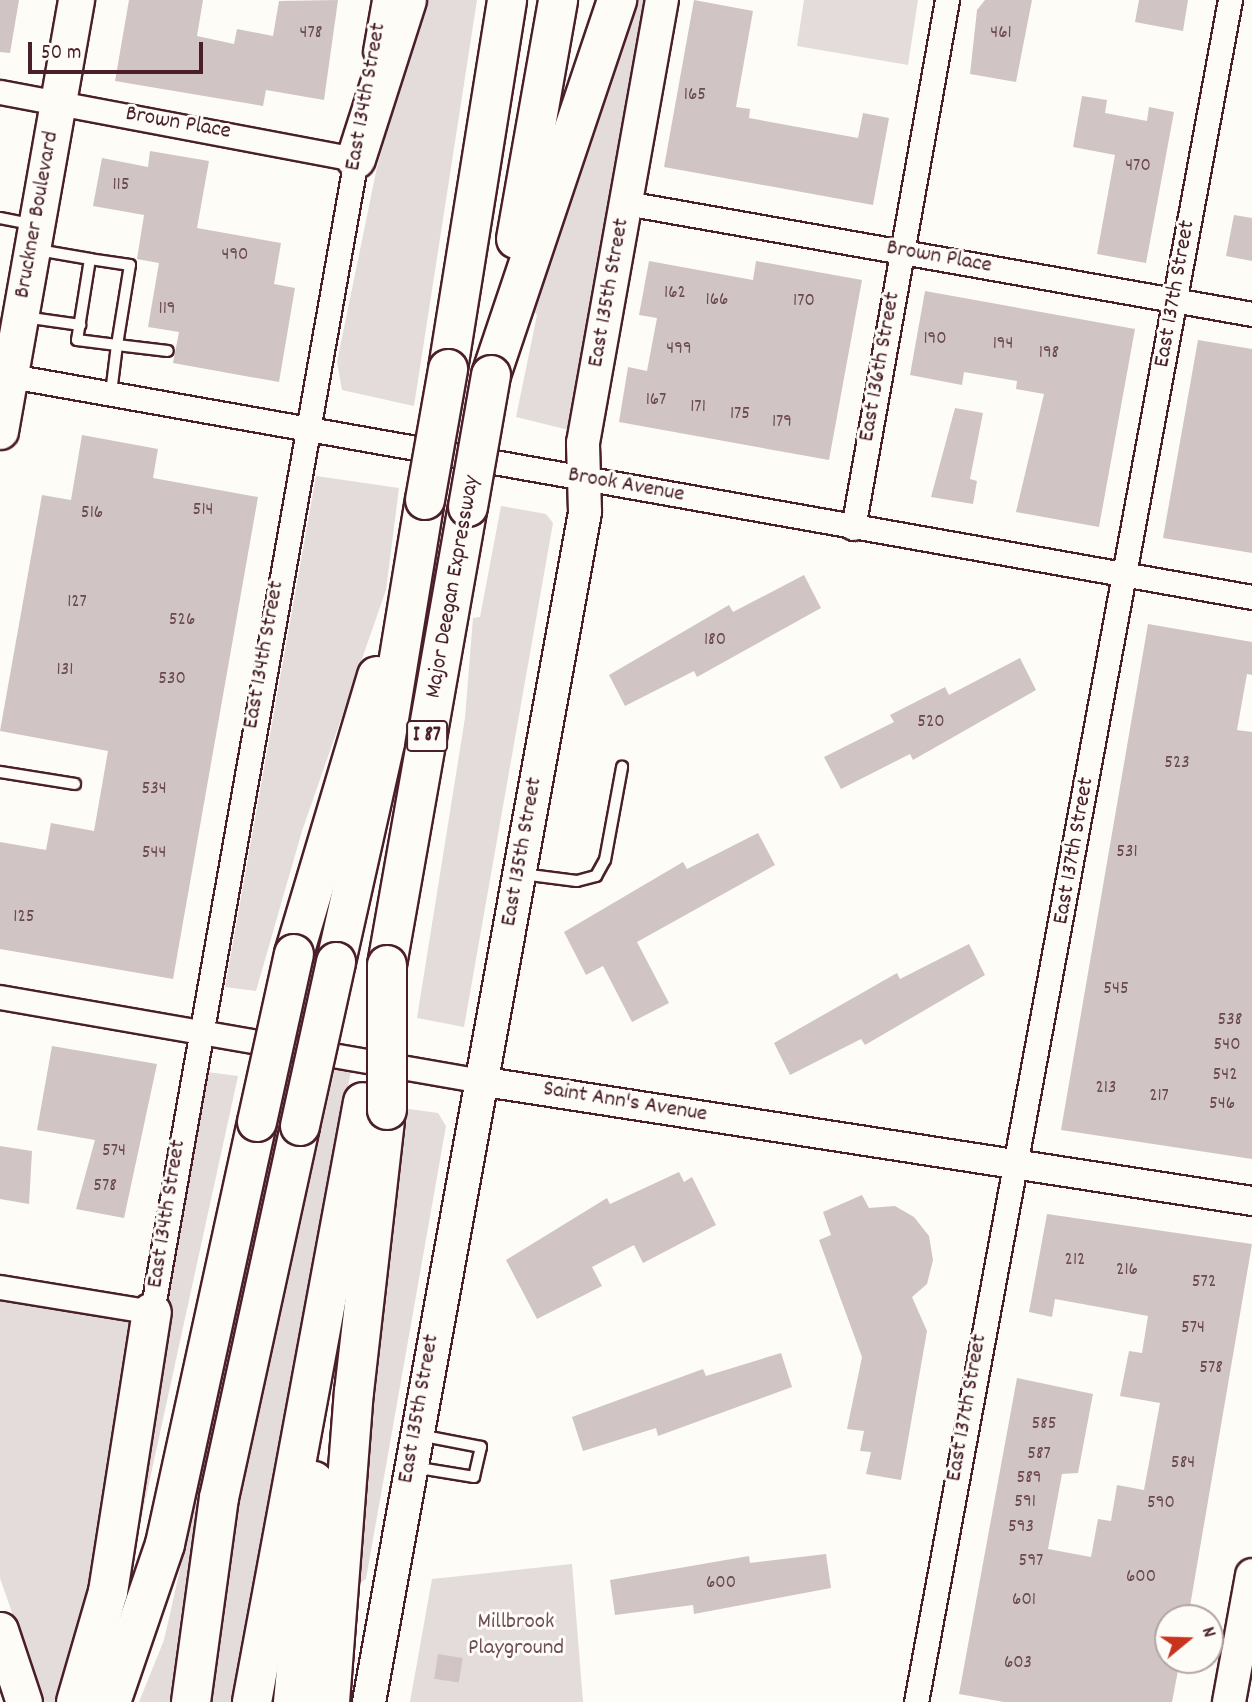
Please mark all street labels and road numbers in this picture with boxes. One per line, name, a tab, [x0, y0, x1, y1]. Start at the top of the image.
street label: East 134th Street	[340, 21, 394, 173]
street label: Brown Place	[123, 101, 233, 147]
street label: Bruckner Boulevard	[10, 129, 66, 301]
street label: East 135th Street	[583, 216, 637, 370]
street label: East 137th Street	[1149, 218, 1203, 370]
street label: Brown Place	[884, 235, 994, 281]
street label: East 136th Street	[854, 290, 908, 444]
street label: Brook Avenue	[566, 462, 686, 510]
street label: Major Deegan Expressway	[421, 473, 487, 701]
street label: East 134th Street	[238, 579, 292, 731]
road number: I 87	[406, 718, 448, 754]
street label: East 135th Street	[496, 775, 550, 929]
street label: East 137th Street	[1048, 775, 1102, 927]
street label: Saint Ann's Avenue	[541, 1076, 709, 1130]
street label: East 134th Street	[143, 1138, 193, 1290]
street label: East 135th Street	[393, 1332, 447, 1486]
street label: East 137th Street	[941, 1332, 995, 1484]

